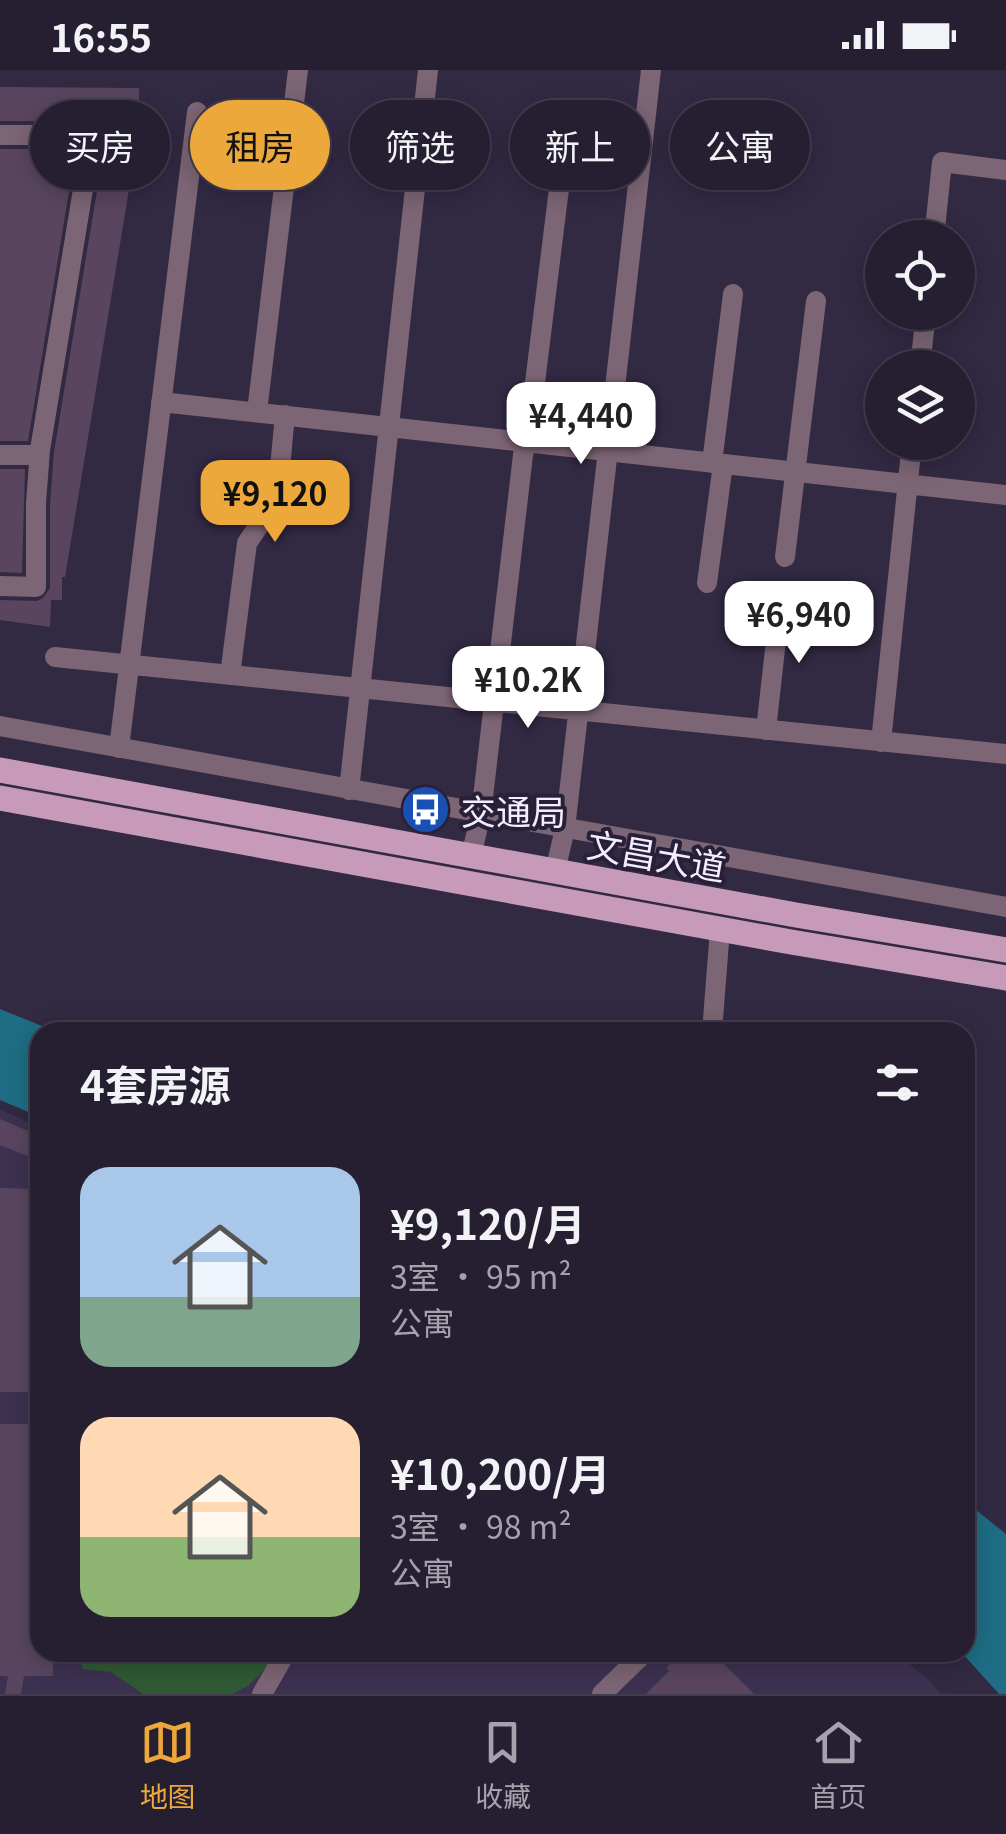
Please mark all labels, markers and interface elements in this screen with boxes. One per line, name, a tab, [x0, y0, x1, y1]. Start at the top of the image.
text: 16:55	[50, 8, 152, 63]
chip: 买房	[30, 100, 170, 190]
chip: 租房	[190, 100, 330, 190]
chip: 筛选	[350, 100, 490, 190]
chip: 新上	[510, 100, 650, 190]
chip: 公寓	[670, 100, 810, 190]
map controls	[865, 220, 975, 460]
button: locate	[865, 220, 975, 330]
button: layers	[865, 350, 975, 460]
pin: ¥4,440	[500, 382, 662, 467]
text: ¥4,440	[529, 391, 633, 437]
pin: ¥9,120	[194, 460, 356, 545]
text: ¥9,120	[223, 469, 327, 515]
pin: ¥6,940	[718, 581, 880, 666]
text: ¥6,940	[747, 590, 851, 636]
pin: ¥10.2K	[447, 646, 609, 731]
text: ¥10.2K	[474, 655, 582, 701]
bus stop icon: 交通局	[400, 783, 452, 835]
place label: 交通局	[461, 784, 566, 835]
street label: 文昌大道	[584, 817, 730, 891]
text: 4套房源	[80, 1052, 231, 1113]
icon: filters	[870, 1055, 925, 1110]
text: ¥9,120/月	[390, 1191, 586, 1252]
icon: home	[160, 1207, 280, 1327]
text: 3室 · 95 m²	[390, 1252, 572, 1298]
text: 公寓	[390, 1298, 454, 1344]
text: ¥10,200/月	[390, 1441, 611, 1502]
icon: home	[160, 1457, 280, 1577]
text: 3室 · 98 m²	[390, 1502, 572, 1548]
text: 公寓	[390, 1548, 454, 1594]
tab: 地图	[140, 1715, 196, 1815]
tab: 收藏	[475, 1715, 531, 1815]
tab: 首页	[810, 1715, 866, 1815]

